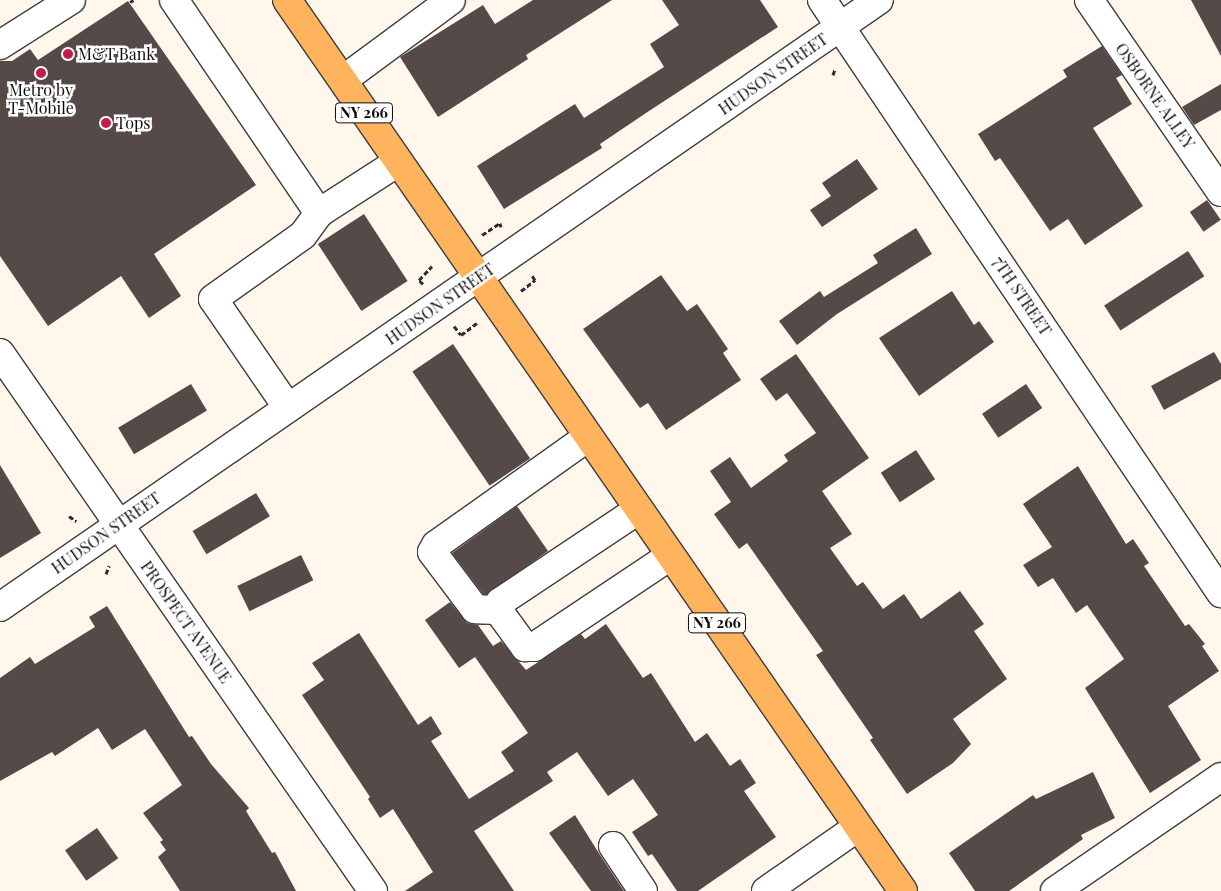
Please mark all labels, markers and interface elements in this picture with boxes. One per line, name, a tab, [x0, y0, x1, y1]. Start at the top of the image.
street label: HUDSON STREET	[715, 29, 831, 119]
street label: OSBORNE ALLEY	[1111, 39, 1199, 153]
place label: M&T Bank	[78, 44, 156, 64]
marker: M&T Bank	[62, 48, 74, 60]
marker: Metro by T-Mobile	[35, 67, 47, 79]
place label: Metro by T-Mobile	[8, 80, 74, 118]
road number: NY 266	[334, 100, 394, 126]
place label: Tops	[116, 113, 150, 133]
marker: Tops	[100, 117, 112, 129]
street label: 7TH STREET	[989, 253, 1055, 339]
street label: HUDSON STREET	[382, 259, 498, 349]
street label: HUDSON STREET	[48, 488, 164, 578]
street label: PROSPECT AVENUE	[136, 557, 236, 687]
road number: NY 266	[687, 610, 747, 636]

